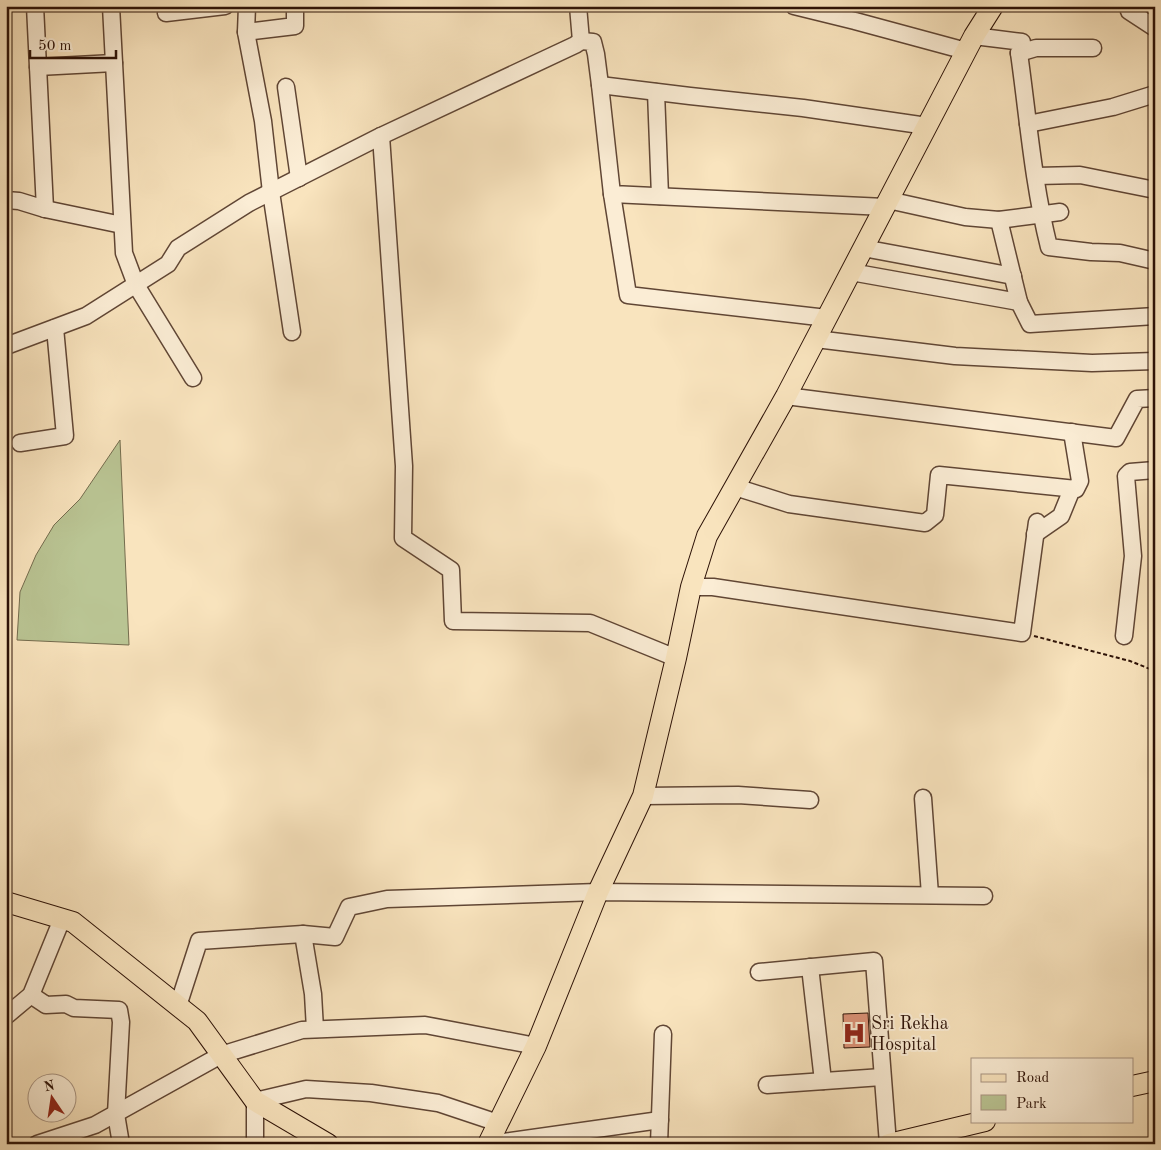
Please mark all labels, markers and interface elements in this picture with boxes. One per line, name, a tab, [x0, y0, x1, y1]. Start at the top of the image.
scale bar	[30, 28, 116, 60]
text: 50 m	[38, 39, 72, 54]
place label: Sri Rekha Hospital	[871, 1015, 949, 1054]
hospital icon: Sri Rekha Hospital	[841, 1020, 867, 1046]
legend	[971, 1058, 1134, 1122]
text: Road	[1016, 1071, 1050, 1086]
north arrow	[28, 1072, 78, 1122]
text: N	[43, 1078, 56, 1094]
text: Park	[1016, 1097, 1047, 1112]

